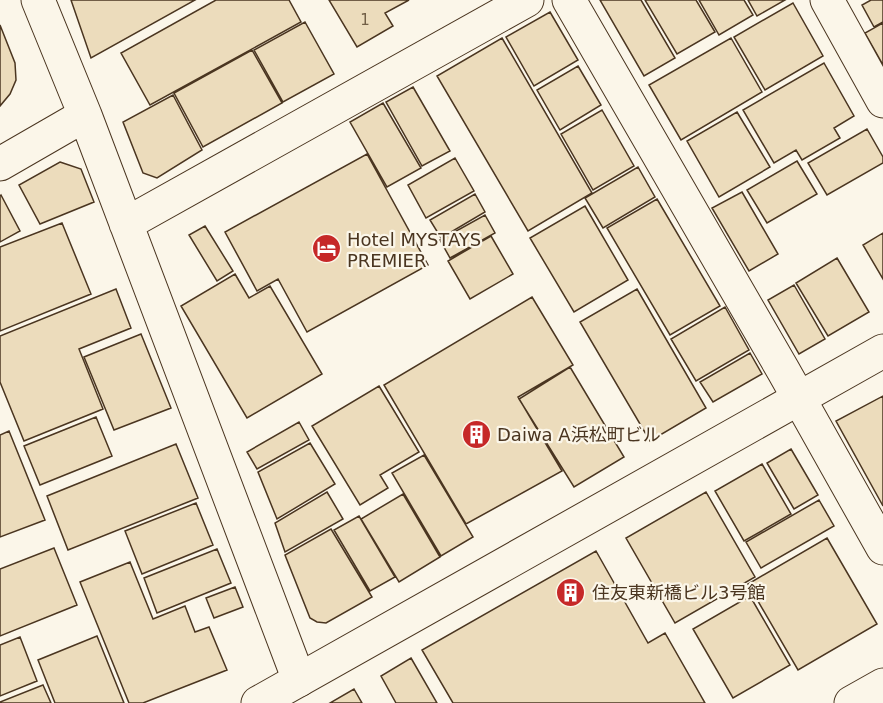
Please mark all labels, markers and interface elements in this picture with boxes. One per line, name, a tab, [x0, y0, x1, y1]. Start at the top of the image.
house number: 1	[360, 11, 370, 29]
place label: Hotel MYSTAYS PREMIER	[347, 229, 481, 271]
hotel icon: Hotel MYSTAYS PREMIER	[310, 233, 342, 265]
building icon: Daiwa A浜松町ビル	[460, 418, 492, 450]
place label: Daiwa A浜松町ビル	[497, 424, 661, 445]
building icon: 住友東新橋ビル3号館	[555, 576, 587, 608]
place label: 住友東新橋ビル3号館	[592, 582, 765, 603]

